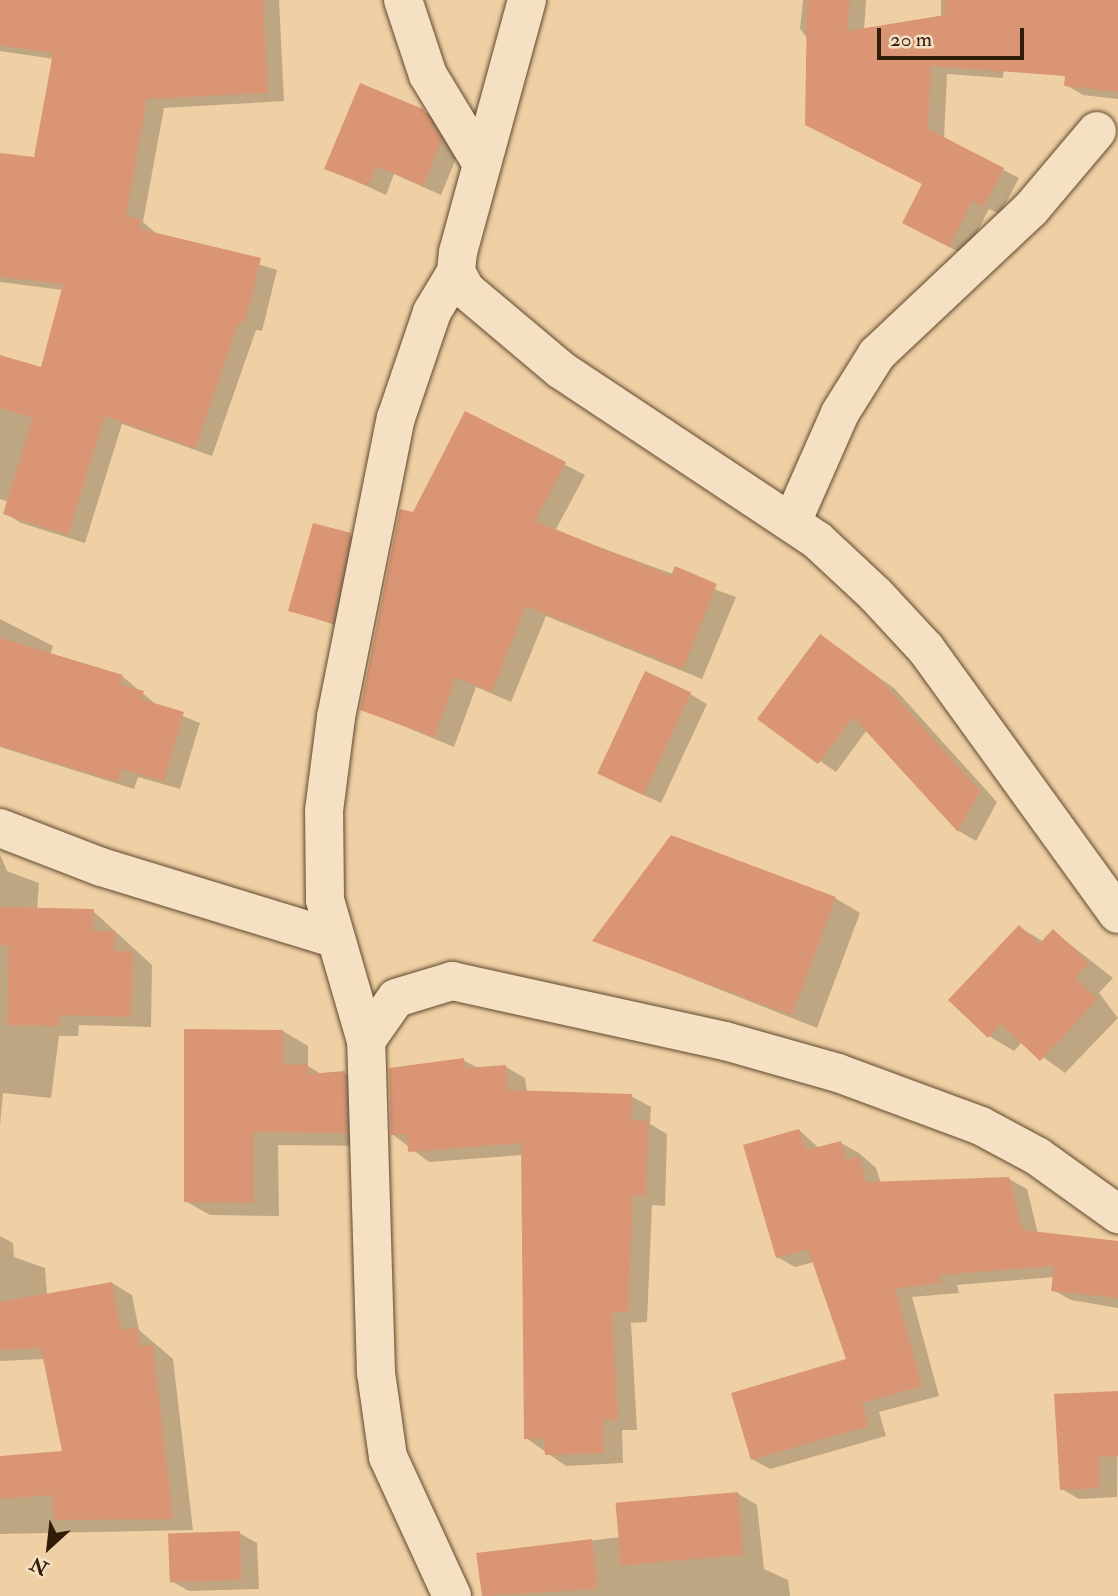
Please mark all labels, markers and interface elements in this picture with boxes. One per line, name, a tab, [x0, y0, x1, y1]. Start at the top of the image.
scale bar	[880, 14, 1027, 58]
text: 20 m	[890, 26, 932, 53]
north arrow	[14, 1512, 84, 1582]
text: N	[26, 1551, 53, 1580]

